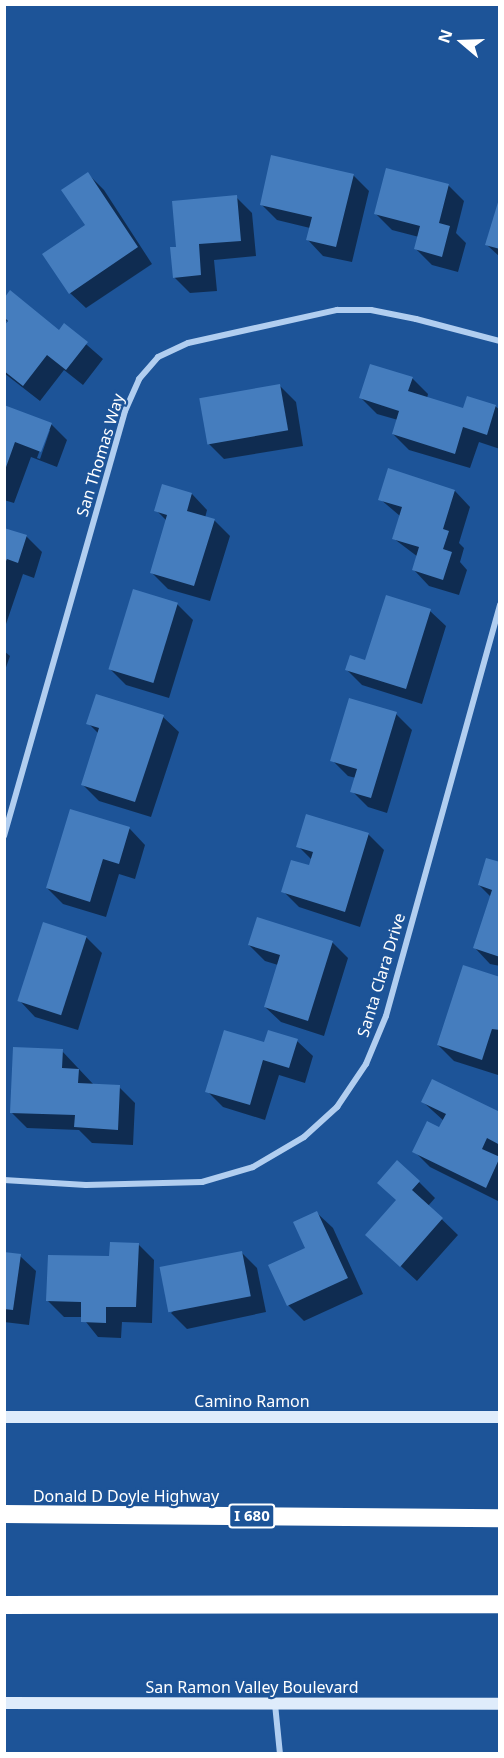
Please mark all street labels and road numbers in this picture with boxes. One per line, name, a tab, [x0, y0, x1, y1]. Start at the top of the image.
street label: San Thomas Way	[72, 391, 128, 519]
street label: Santa Clara Drive	[353, 911, 409, 1039]
street label: Camino Ramon	[194, 1391, 310, 1411]
street label: Donald D Doyle Highway	[33, 1486, 219, 1506]
road number: I 680	[228, 1504, 276, 1528]
street label: San Ramon Valley Boulevard	[146, 1677, 358, 1697]

